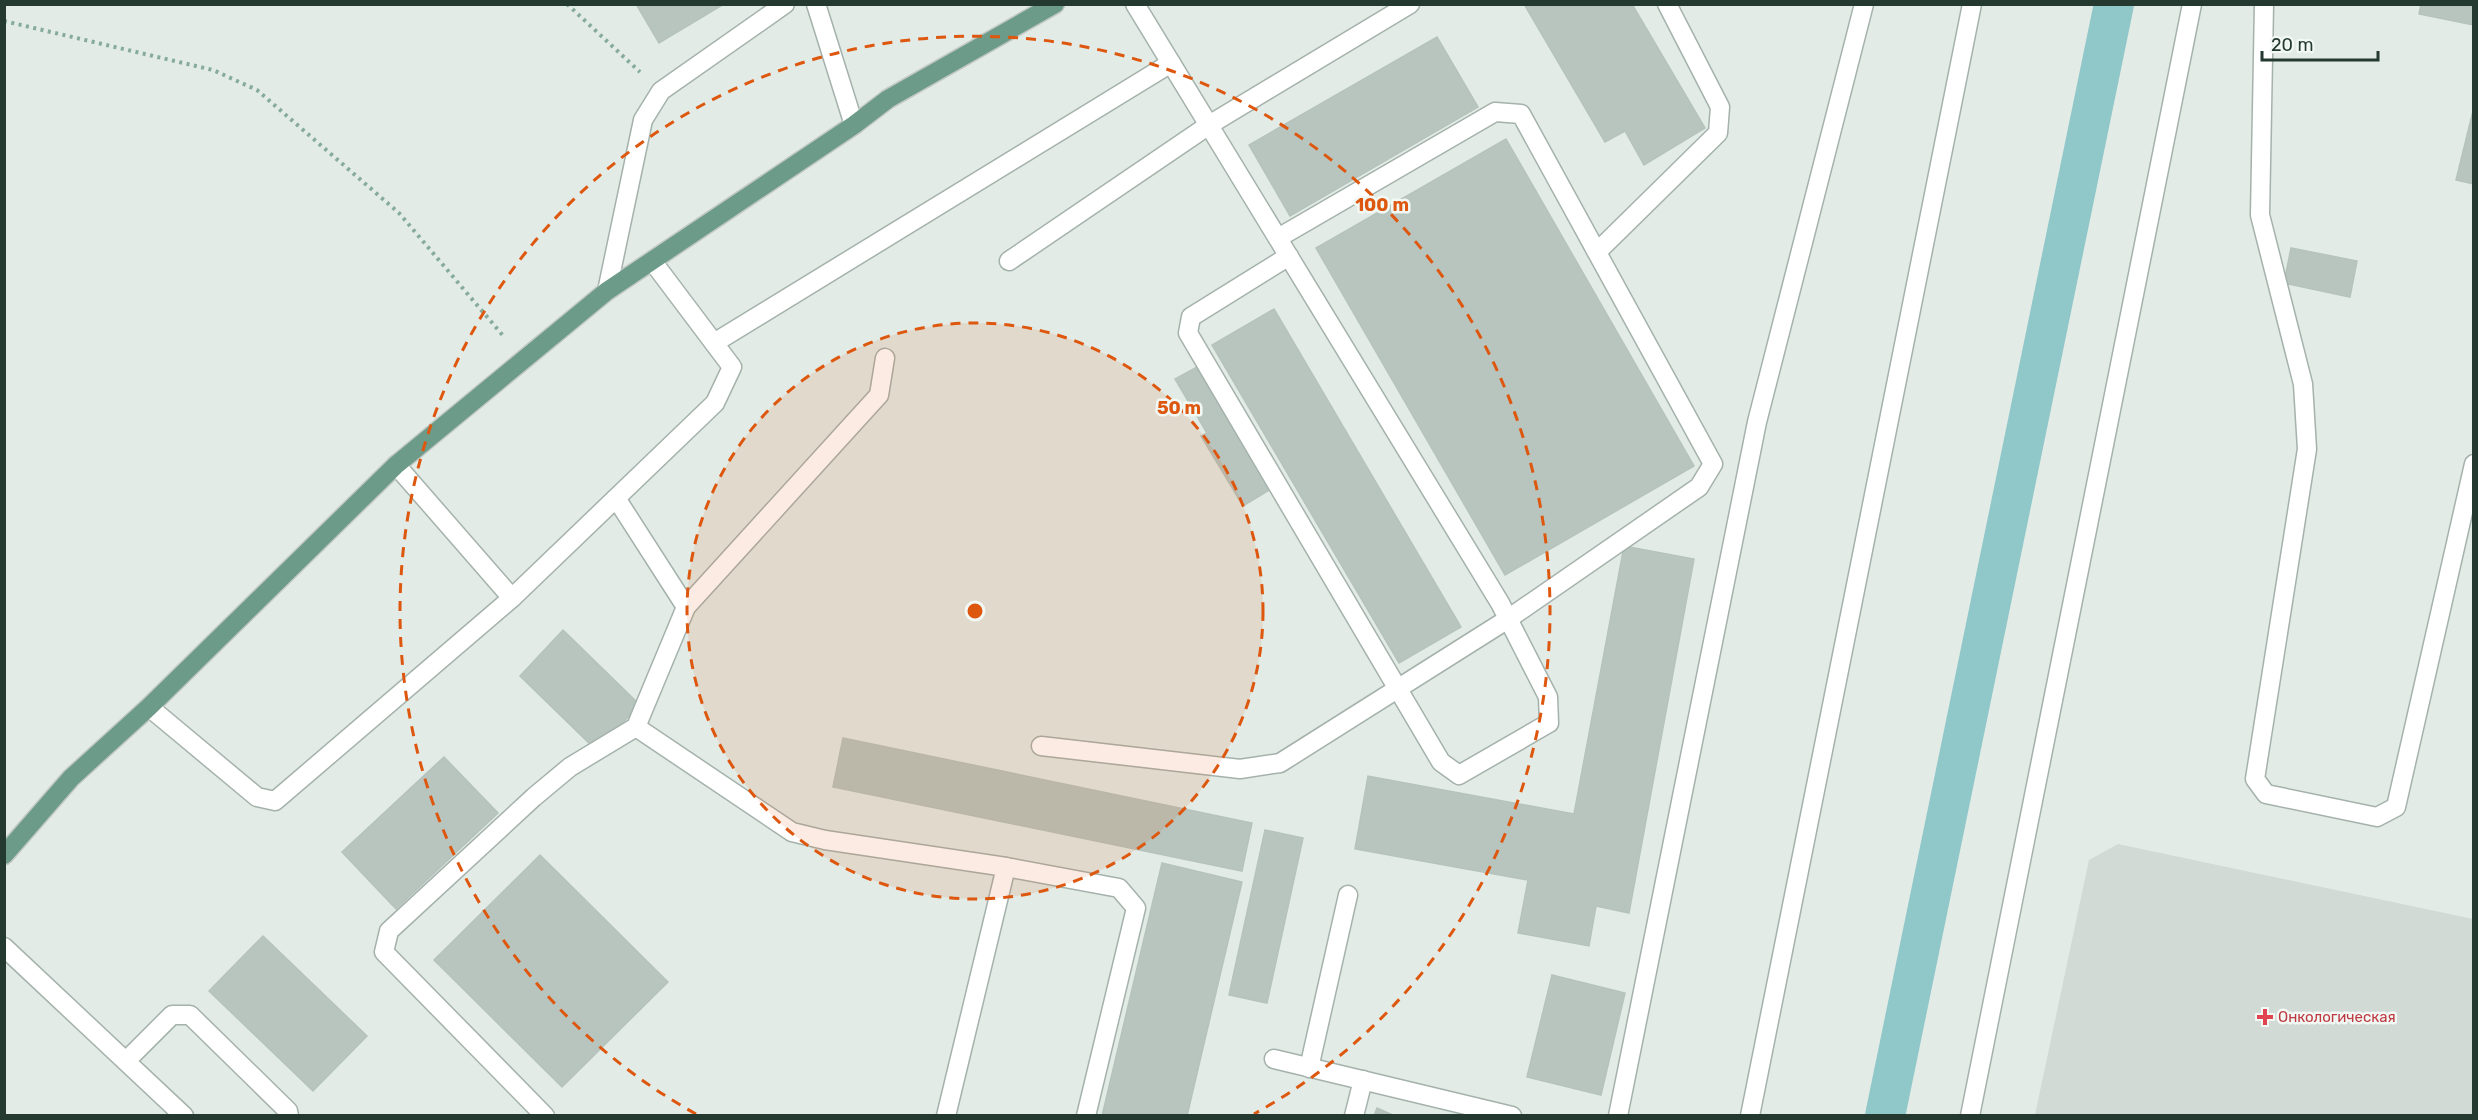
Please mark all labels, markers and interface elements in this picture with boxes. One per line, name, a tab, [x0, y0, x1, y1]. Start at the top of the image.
scale bar	[2262, 24, 2378, 62]
text: 20 m	[2271, 34, 2313, 56]
text: 100 m	[1355, 194, 1409, 216]
text: 50 m	[1157, 397, 1201, 419]
centre of rings	[965, 601, 985, 621]
marker: Онкологическая	[2256, 1008, 2274, 1026]
place label: Онкологическая	[2278, 1008, 2396, 1026]

